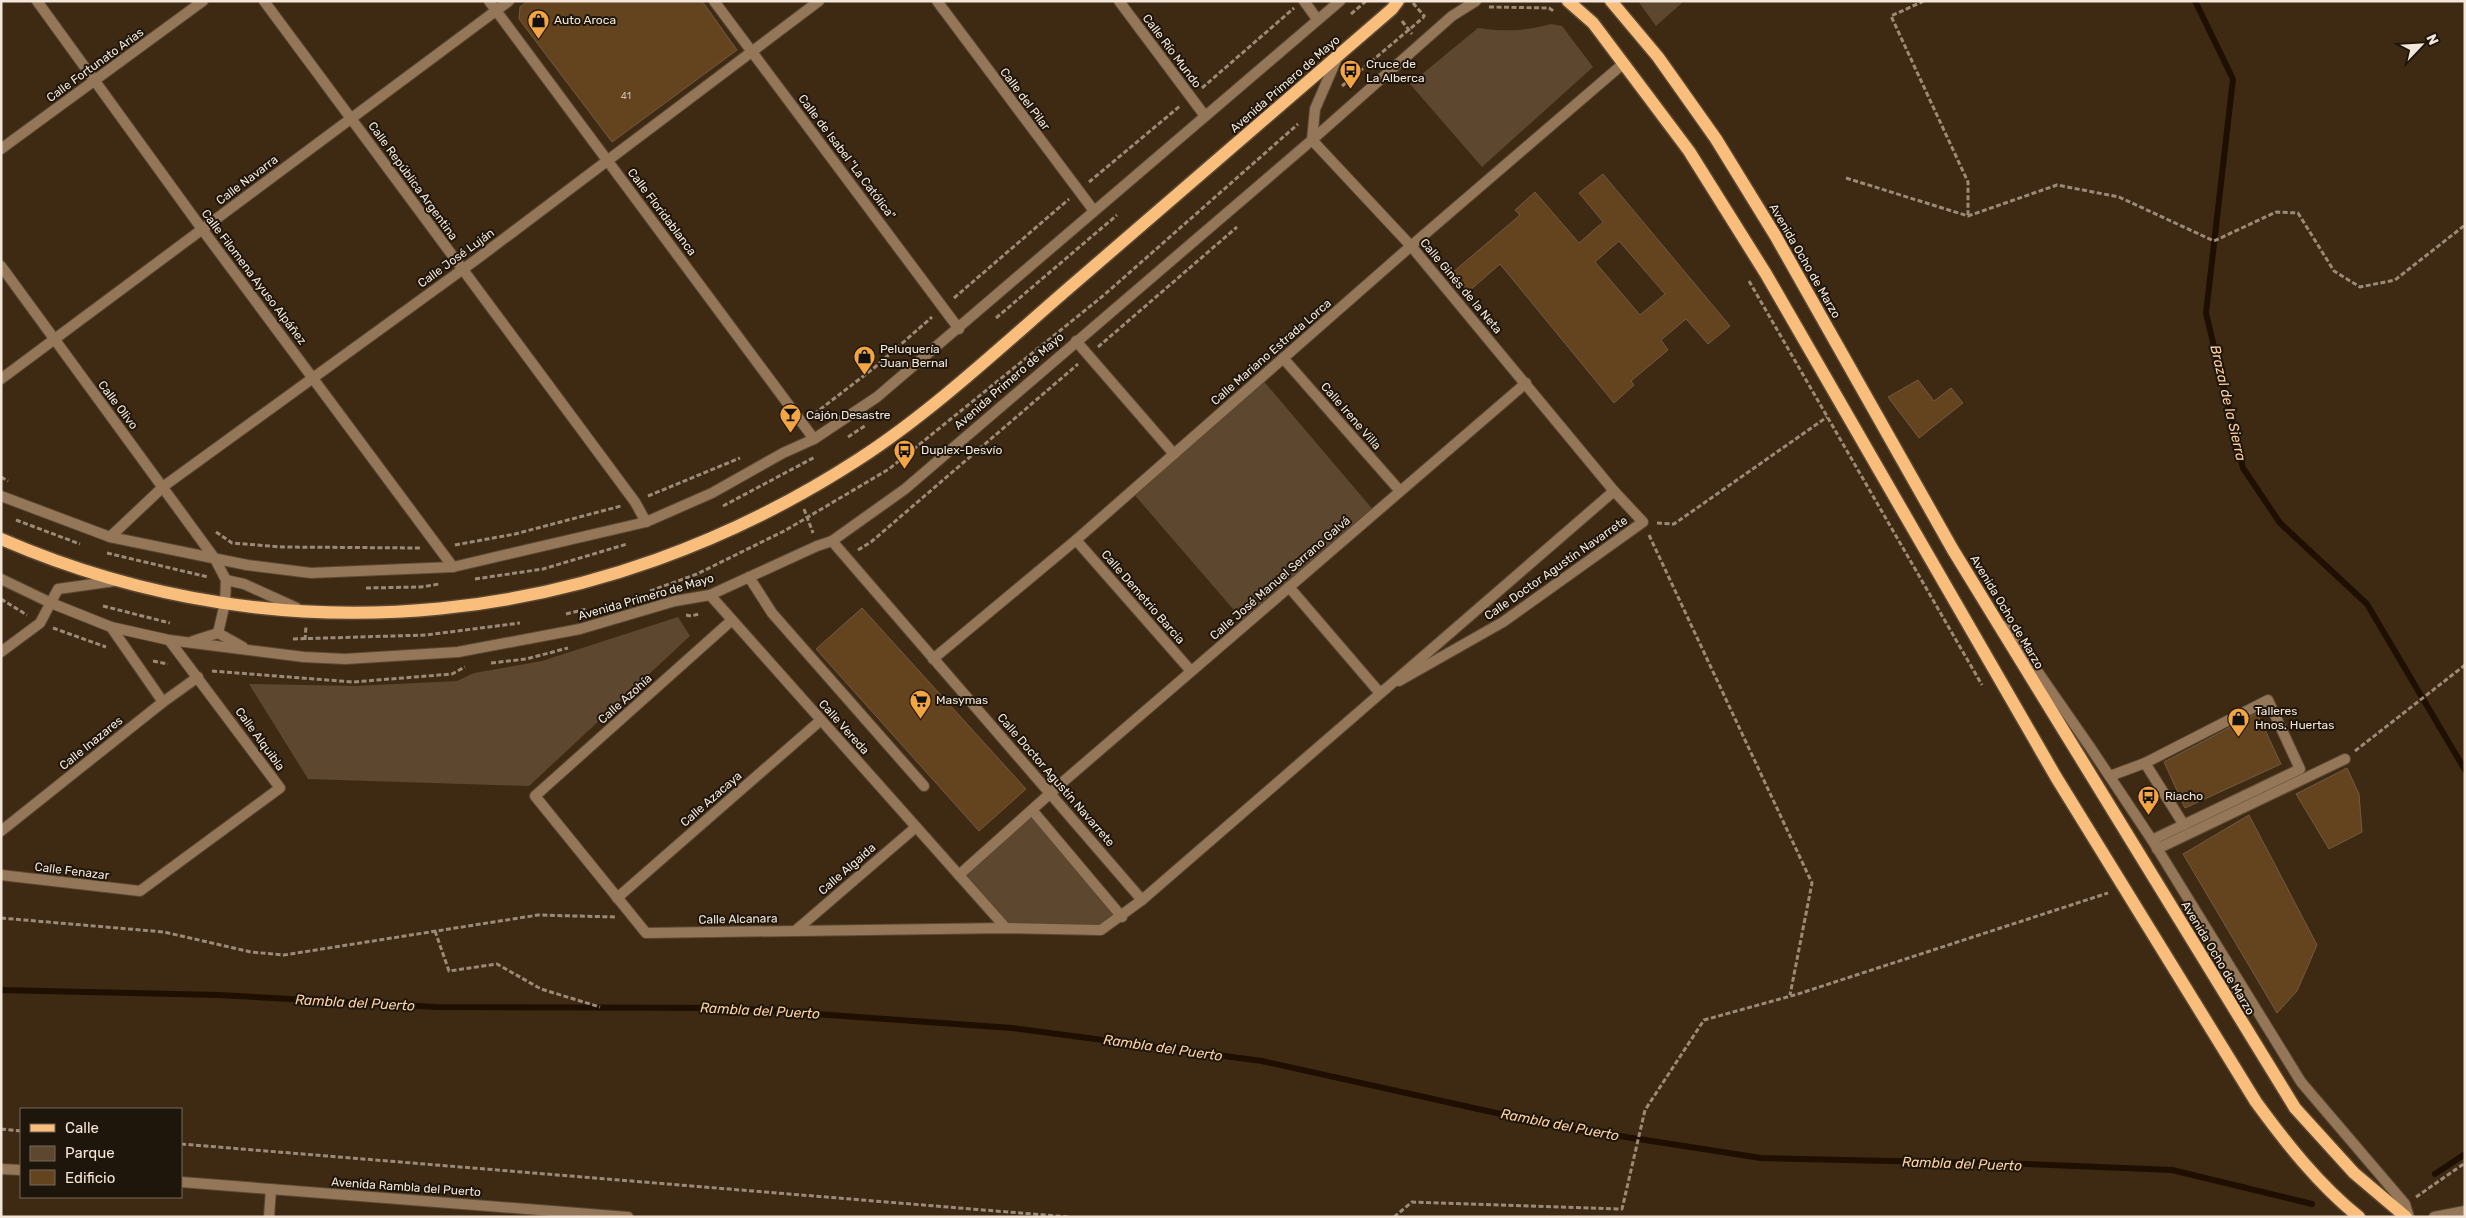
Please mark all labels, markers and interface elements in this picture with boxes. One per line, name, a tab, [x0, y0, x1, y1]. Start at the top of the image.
shop icon: Auto Aroca	[526, 8, 550, 39]
street label: Calle Río Mundo	[1140, 11, 1204, 91]
place label: Auto Aroca	[554, 13, 616, 27]
north arrow	[2396, 20, 2446, 70]
street label: Calle Fortunato Arias	[44, 25, 146, 105]
text: N	[2422, 32, 2442, 48]
street label: Avenida Primero de Mayo	[1227, 33, 1343, 135]
place label: Cruce de La Alberca	[1366, 57, 1425, 85]
bus stop icon: Cruce de La Alberca	[1338, 59, 1362, 90]
street label: Calle del Pilar	[997, 65, 1053, 133]
house number: 41	[621, 90, 631, 102]
street label: Calle de Isabel "La Católica"	[795, 92, 899, 222]
street label: Calle República Argentina	[365, 119, 461, 243]
street label: Calle Navarra	[213, 152, 281, 208]
street label: Calle Floridablanca	[625, 166, 699, 258]
street label: Avenida Ocho de Marzo	[1766, 201, 1844, 321]
street label: Calle Filomena Ayuso Alpáñez	[199, 207, 309, 347]
street label: Calle José Luján	[415, 226, 497, 290]
street label: Calle Ginés de la Neta	[1417, 236, 1505, 336]
street label: Calle Mariano Estrada Lorca	[1208, 296, 1334, 408]
street label: Avenida Primero de Mayo	[951, 330, 1067, 432]
place label: Peluquería Juan Bernal	[880, 342, 948, 370]
water label: Brazal de la Sierra	[2206, 343, 2250, 463]
shop icon: Peluquería Juan Bernal	[852, 344, 876, 375]
street label: Calle Olivo	[95, 378, 141, 432]
street label: Calle Irene Villa	[1318, 380, 1384, 452]
bar icon: Cajón Desastre	[778, 403, 802, 434]
place label: Cajón Desastre	[806, 408, 891, 422]
bus stop icon: Duplex-Desvío	[893, 438, 917, 469]
place label: Duplex-Desvío	[921, 443, 1002, 457]
street label: Calle José Manuel Serrano Galvá	[1207, 513, 1353, 643]
street label: Calle Doctor Agustín Navarrete	[1482, 513, 1631, 623]
street label: Calle Demetrio Barcia	[1098, 547, 1188, 647]
street label: Avenida Ocho de Marzo	[1968, 553, 2047, 671]
street label: Avenida Primero de Mayo	[576, 571, 716, 623]
street label: Calle Azohía	[595, 671, 655, 727]
supermarket icon: Masymas	[908, 688, 932, 719]
place label: Masymas	[936, 693, 988, 707]
street label: Calle Vereda	[816, 697, 872, 757]
place label: Talleres Hnos. Huertas	[2255, 704, 2334, 732]
street label: Calle Alquibla	[232, 705, 288, 773]
shop icon: Talleres Hnos. Huertas	[2227, 706, 2251, 737]
street label: Calle Doctor Agustín Navarrete	[994, 711, 1118, 850]
street label: Calle Inazares	[57, 713, 125, 773]
street label: Calle Azacaya	[677, 769, 745, 829]
bus stop icon: Riacho	[2137, 784, 2161, 815]
place label: Riacho	[2165, 789, 2203, 803]
street label: Calle Algaida	[816, 840, 878, 898]
street label: Calle Fenazar	[34, 859, 110, 883]
street label: Avenida Ocho de Marzo	[2179, 899, 2258, 1017]
street label: Calle Alcanara	[698, 911, 778, 927]
water label: Rambla del Puerto	[294, 991, 416, 1015]
water label: Rambla del Puerto	[699, 999, 821, 1023]
water label: Rambla del Puerto	[1102, 1031, 1224, 1065]
water label: Rambla del Puerto	[1499, 1105, 1621, 1145]
legend	[20, 1108, 182, 1198]
text: Calle	[65, 1119, 99, 1137]
text: Parque	[65, 1144, 115, 1162]
water label: Rambla del Puerto	[1902, 1153, 2022, 1175]
text: Edificio	[65, 1169, 115, 1187]
street label: Avenida Rambla del Puerto	[331, 1175, 481, 1199]

